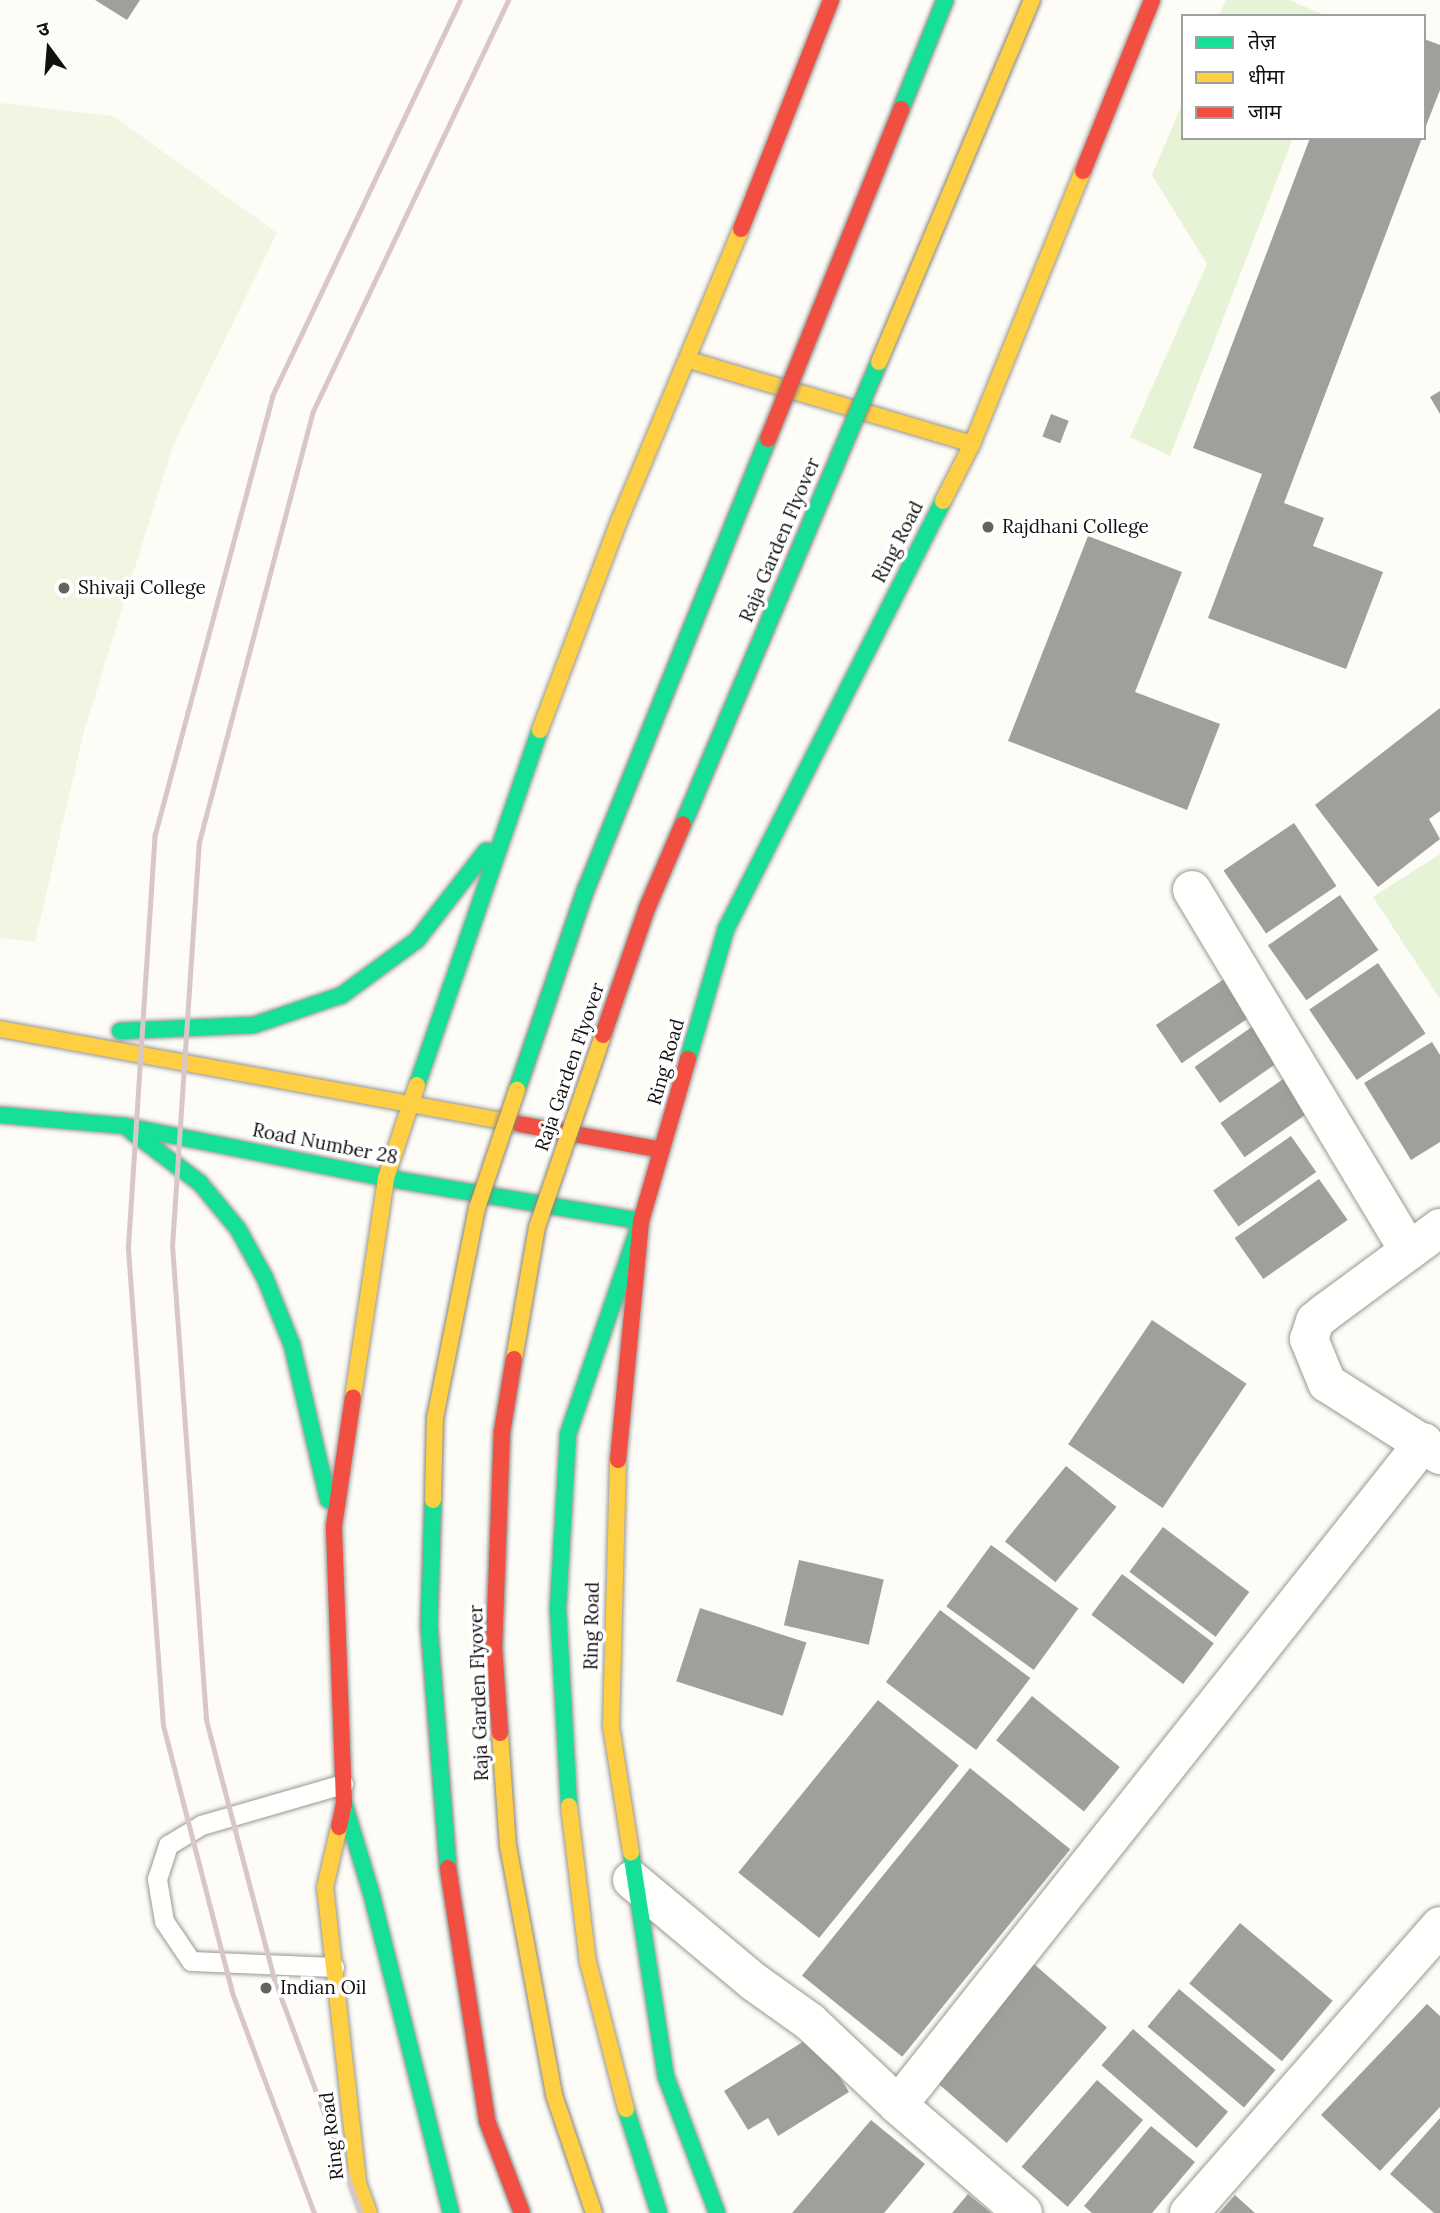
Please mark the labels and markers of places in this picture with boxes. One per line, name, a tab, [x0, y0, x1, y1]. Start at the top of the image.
place label: Rajdhani College	[1002, 516, 1149, 538]
marker: Rajdhani College	[980, 519, 996, 535]
place label: Shivaji College	[78, 577, 206, 599]
marker: Shivaji College	[56, 580, 72, 596]
place label: Indian Oil	[280, 1977, 366, 1999]
marker: Indian Oil	[258, 1980, 274, 1996]

